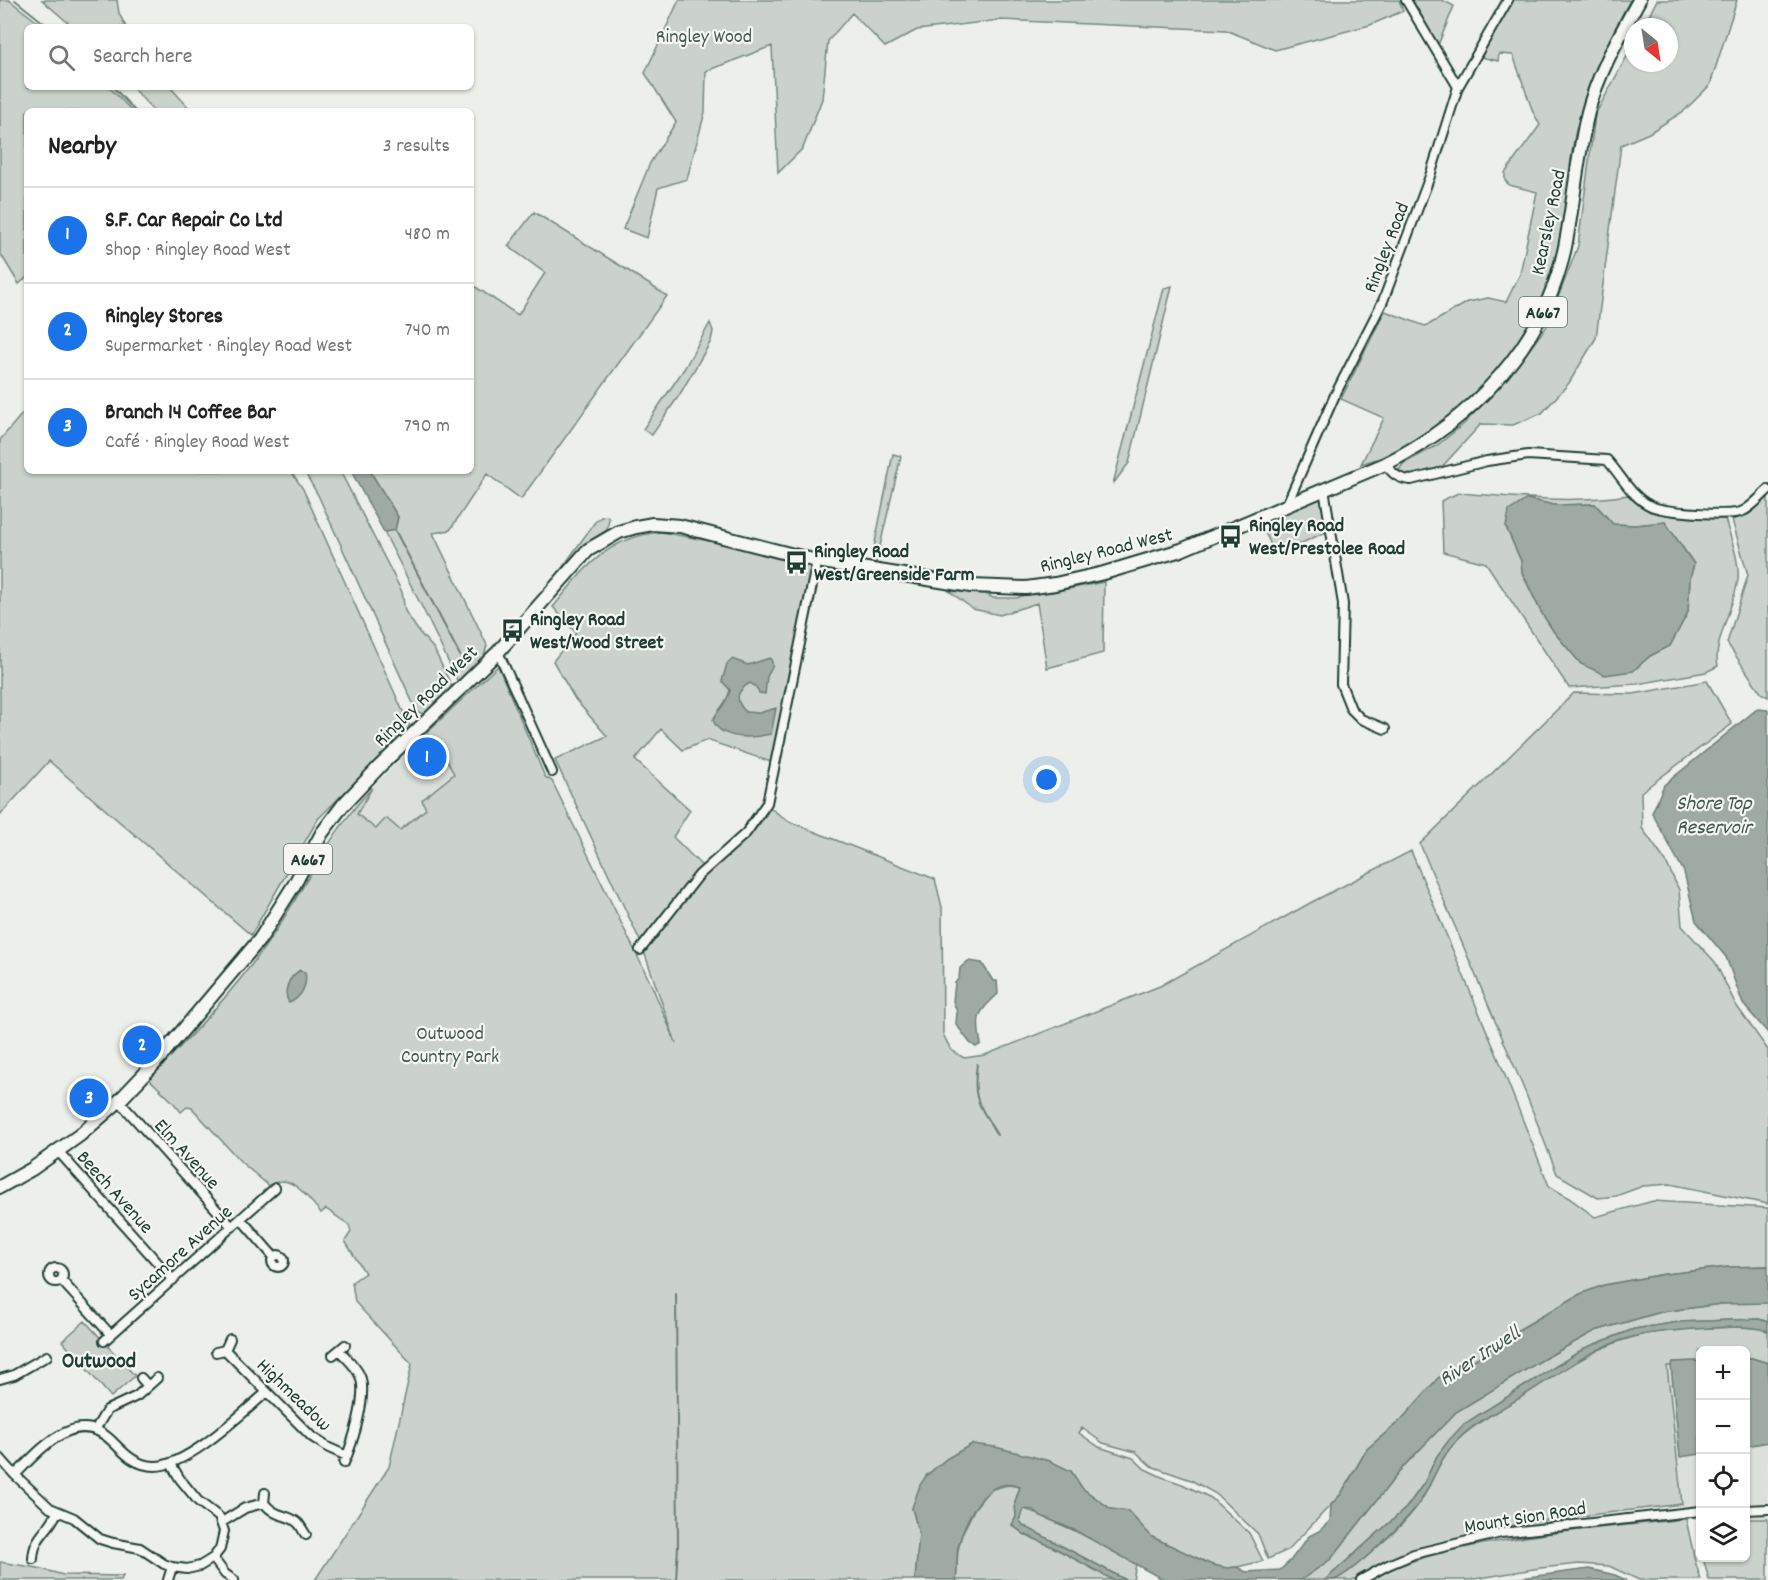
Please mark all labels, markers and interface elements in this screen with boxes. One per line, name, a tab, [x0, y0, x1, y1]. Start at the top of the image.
north arrow	[1624, 18, 1678, 72]
search box	[24, 24, 474, 90]
park label: Ringley Wood	[656, 24, 752, 52]
icon: search	[45, 41, 78, 74]
text: Search here	[93, 42, 192, 73]
text: Nearby	[48, 129, 116, 166]
text: 3 results	[383, 133, 450, 161]
street label: Kearsley Road	[1525, 167, 1575, 278]
street label: Ringley Road	[1358, 199, 1418, 297]
text: S.F. Car Repair Co Ltd	[105, 206, 282, 237]
text: 1	[65, 221, 70, 249]
text: 480 m	[404, 221, 450, 249]
text: Shop · Ringley Road West	[105, 237, 291, 265]
road number: A667	[1519, 297, 1567, 327]
text: Ringley Stores	[105, 302, 223, 333]
text: 2	[63, 317, 72, 345]
text: 740 m	[405, 317, 450, 345]
text: Supermarket · Ringley Road West	[105, 333, 352, 361]
text: Branch 14 Coffee Bar	[105, 398, 276, 429]
text: 3	[63, 413, 72, 441]
text: 790 m	[404, 413, 450, 441]
text: Café · Ringley Road West	[105, 429, 289, 457]
place label: Ringley Road West/Prestolee Road	[1249, 513, 1405, 564]
street label: Ringley Road West	[1038, 522, 1176, 582]
bus stop icon: Ringley Road West/Prestolee Road	[1218, 523, 1244, 549]
place label: Ringley Road West/Greenside Farm	[814, 539, 975, 590]
bus stop icon: Ringley Road West/Greenside Farm	[783, 549, 809, 575]
place label: Ringley Road West/Wood Street	[530, 607, 664, 658]
bus stop icon: Ringley Road West/Wood Street	[499, 617, 525, 643]
street label: Ringley Road West	[369, 640, 486, 754]
pin: 1	[408, 734, 446, 780]
your location	[1032, 765, 1061, 794]
water label: Shore Top Reservoir	[1676, 790, 1754, 844]
road number: A667	[284, 844, 332, 874]
park label: Outwood Country Park	[401, 1021, 499, 1072]
pin: 2	[122, 1022, 162, 1068]
pin: 3	[70, 1076, 109, 1120]
street label: Elm Avenue	[146, 1113, 225, 1197]
street label: Beech Avenue	[69, 1145, 159, 1241]
street label: Sycamore Avenue	[122, 1199, 240, 1309]
water label: River Irwell	[1434, 1319, 1529, 1395]
map controls	[1696, 1346, 1750, 1562]
button: +	[1696, 1346, 1750, 1400]
district label: Outwood	[62, 1347, 136, 1378]
street label: Highmeadow	[249, 1353, 337, 1439]
button: −	[1696, 1400, 1750, 1454]
button: locate	[1696, 1454, 1750, 1508]
street label: Mount Sion Road	[1463, 1496, 1588, 1542]
button: layers	[1696, 1508, 1750, 1562]

